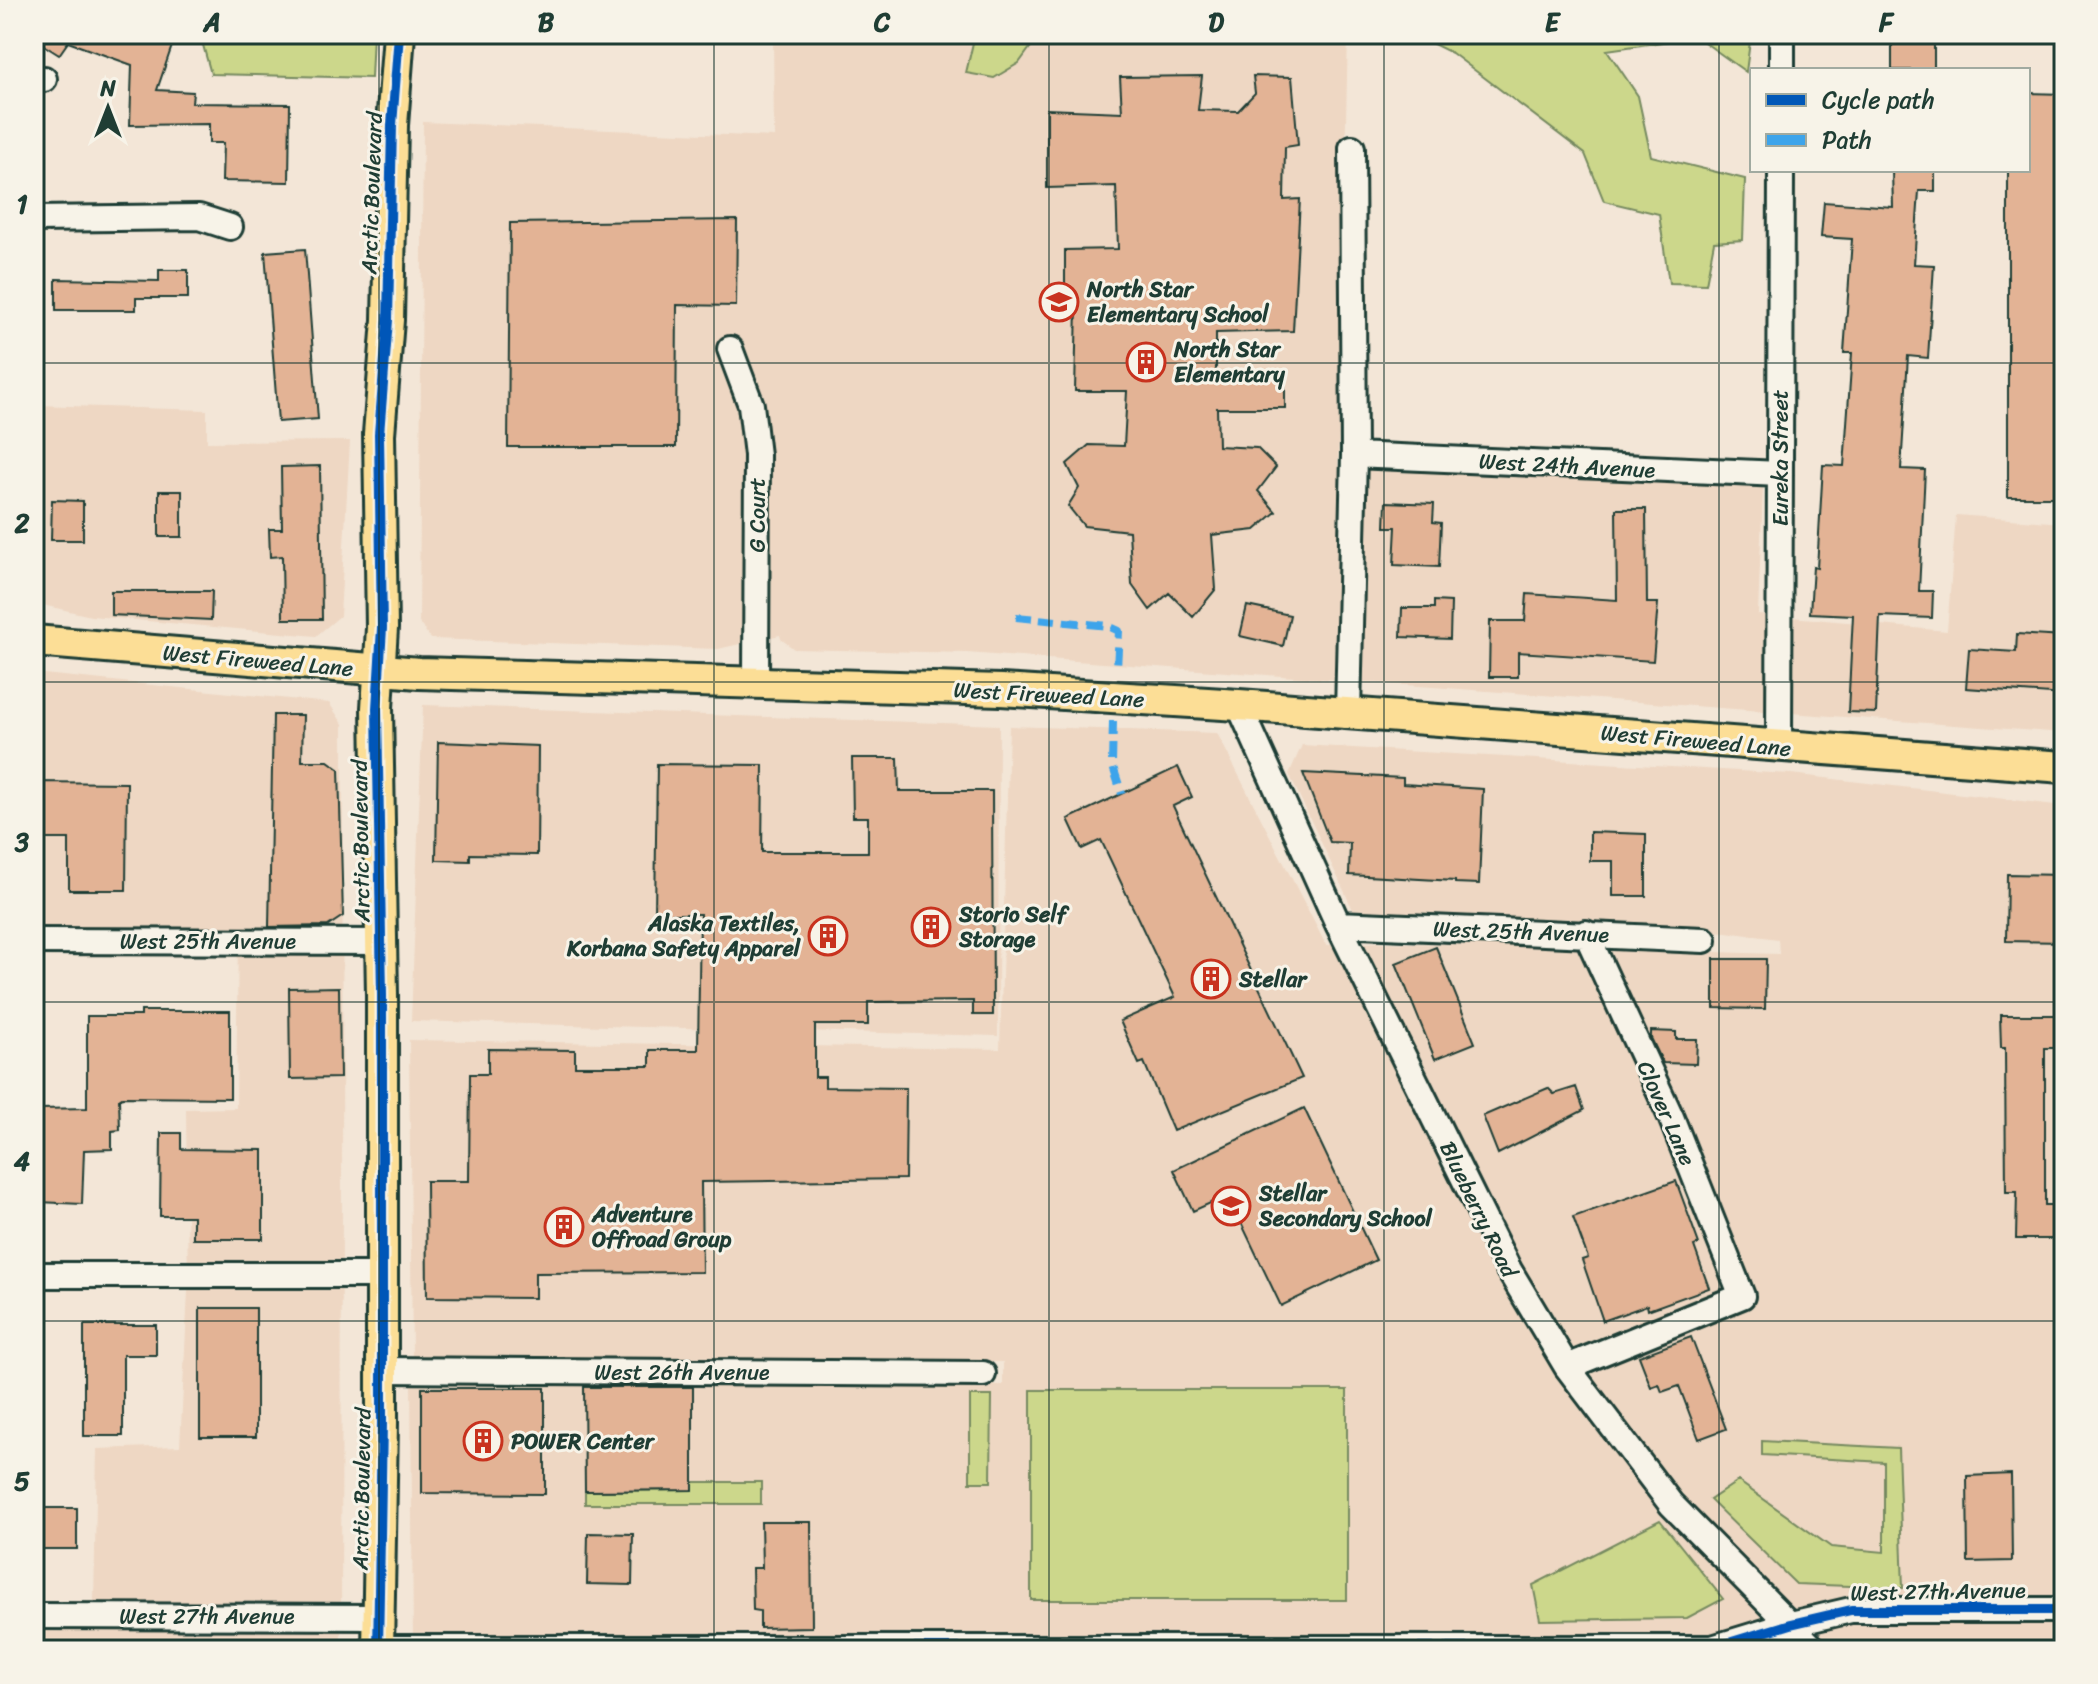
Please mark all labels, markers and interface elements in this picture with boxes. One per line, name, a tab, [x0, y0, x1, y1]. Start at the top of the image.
text: A	[202, 0, 221, 45]
text: B	[538, 0, 555, 45]
text: C	[873, 0, 891, 45]
text: D	[1208, 0, 1224, 45]
text: E	[1545, 0, 1562, 45]
text: F	[1878, 0, 1895, 45]
north arrow	[68, 68, 148, 148]
legend	[1750, 68, 2030, 172]
text: N	[99, 69, 116, 108]
text: Cycle path	[1822, 79, 1935, 121]
street label: Arctic Boulevard	[349, 110, 394, 276]
text: Path	[1822, 119, 1872, 161]
text: 1	[16, 181, 28, 227]
place label: North Star Elementary School	[1086, 270, 1269, 334]
school or university icon: North Star Elementary School	[1038, 281, 1080, 323]
place label: North Star Elementary	[1173, 330, 1286, 394]
building icon: North Star Elementary	[1125, 341, 1167, 383]
street label: Eureka Street	[1761, 389, 1800, 526]
street label: West 24th Avenue	[1478, 441, 1657, 490]
street label: G Court	[738, 477, 777, 552]
text: 2	[13, 500, 30, 546]
street label: West Fireweed Lane	[161, 633, 355, 688]
street label: West Fireweed Lane	[953, 670, 1145, 719]
street label: West Fireweed Lane	[1599, 713, 1793, 768]
street label: Arctic Boulevard	[340, 758, 381, 924]
text: 3	[14, 819, 30, 865]
place label: Storio Self Storage	[958, 895, 1070, 959]
place label: Alaska Textiles, Korbana Safety Apparel	[566, 904, 802, 968]
building icon: Storio Self Storage	[910, 906, 952, 948]
street label: West 25th Avenue	[1432, 909, 1610, 954]
building icon: Alaska Textiles, Korbana Safety Apparel	[807, 915, 849, 957]
street label: West 25th Avenue	[120, 922, 297, 961]
building icon: Stellar	[1190, 958, 1232, 1000]
place label: Stellar	[1238, 960, 1308, 999]
street label: Clover Lane	[1626, 1054, 1707, 1172]
street label: Blueberry Road	[1429, 1134, 1529, 1286]
text: 4	[14, 1138, 30, 1184]
place label: Stellar Secondary School	[1258, 1174, 1434, 1238]
school or university icon: Stellar Secondary School	[1210, 1185, 1252, 1227]
place label: Adventure Offroad Group	[591, 1195, 732, 1259]
building icon: Adventure Offroad Group	[543, 1206, 585, 1248]
street label: West 26th Avenue	[594, 1353, 770, 1392]
street label: Arctic Boulevard	[341, 1406, 382, 1572]
building icon: POWER Center	[462, 1420, 504, 1462]
place label: POWER Center	[511, 1422, 656, 1461]
text: 5	[14, 1458, 30, 1504]
street label: West 27th Avenue	[1850, 1570, 2026, 1613]
street label: West 27th Avenue	[119, 1597, 295, 1636]

